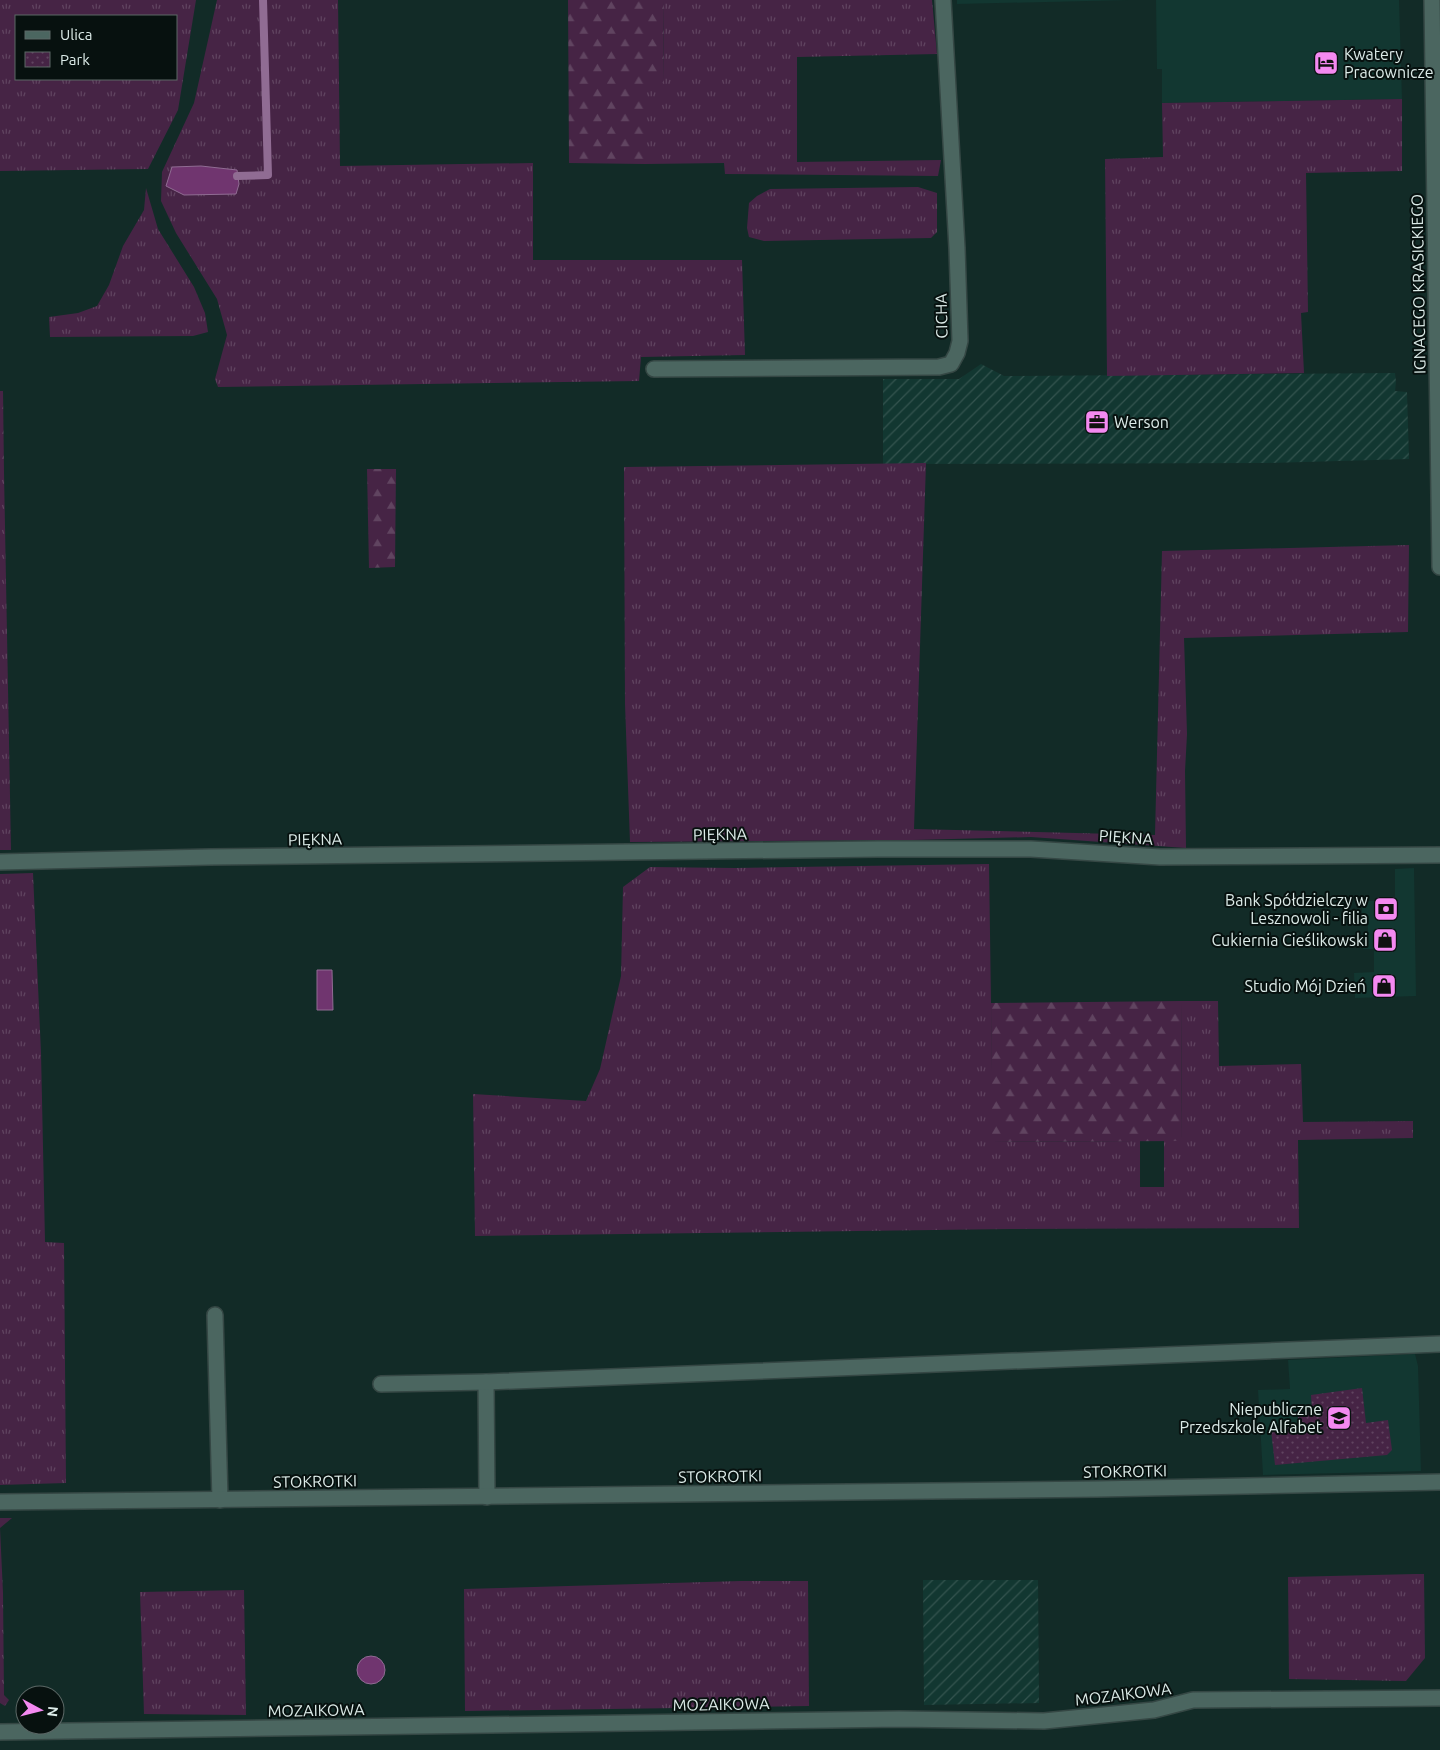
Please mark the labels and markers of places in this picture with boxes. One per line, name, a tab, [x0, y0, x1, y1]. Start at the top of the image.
place label: Kwatery Pracownicze	[1344, 45, 1434, 81]
hotel icon: Kwatery Pracownicze	[1313, 50, 1339, 76]
office icon: Werson	[1084, 409, 1110, 435]
place label: Werson	[1114, 413, 1169, 431]
place label: Bank Spółdzielczy w Lesznowoli - filia	[1225, 891, 1369, 927]
bank icon: Bank Spółdzielczy w Lesznowoli - filia	[1373, 896, 1399, 922]
shop icon: Cukiernia Cieślikowski	[1372, 927, 1398, 953]
place label: Cukiernia Cieślikowski	[1211, 931, 1368, 949]
shop icon: Studio Mój Dzień	[1371, 973, 1397, 999]
place label: Studio Mój Dzień	[1245, 977, 1366, 995]
place label: Niepubliczne Przedszkole Alfabet	[1179, 1400, 1323, 1436]
school or university icon: Niepubliczne Przedszkole Alfabet	[1326, 1405, 1352, 1431]

